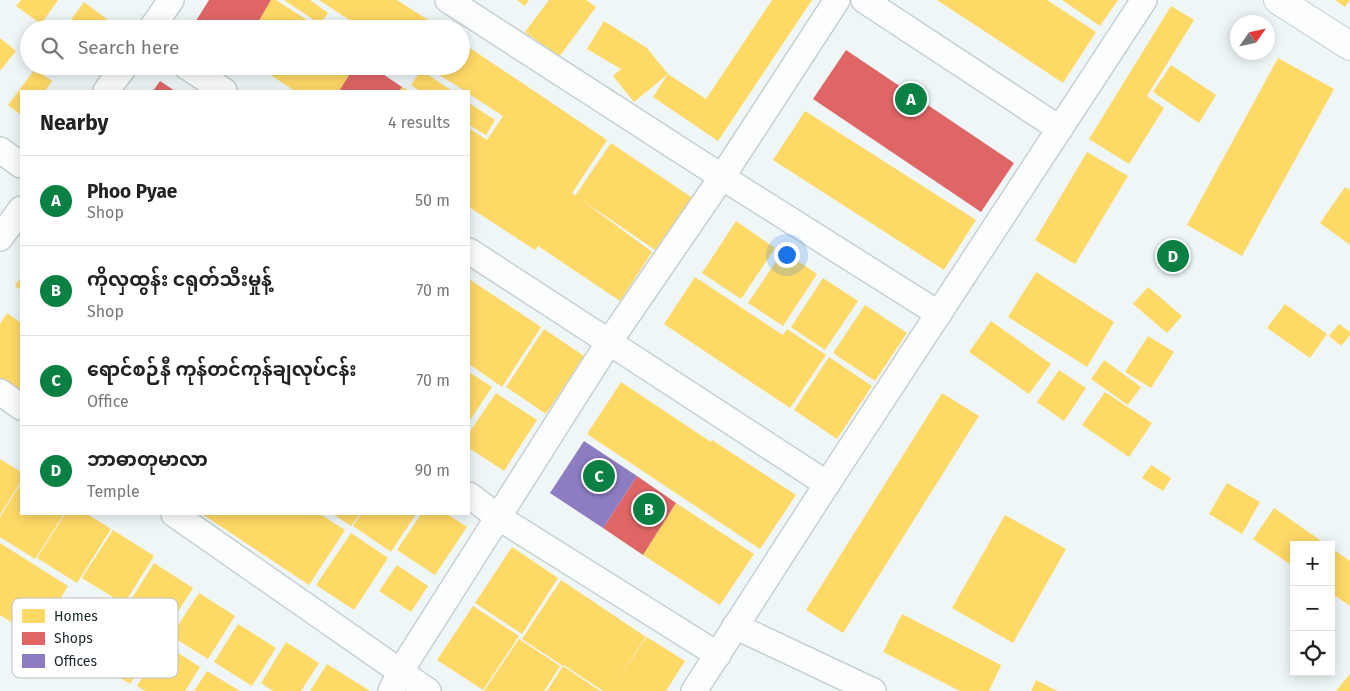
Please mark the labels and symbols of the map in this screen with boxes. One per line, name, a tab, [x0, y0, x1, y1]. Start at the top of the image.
north arrow	[1230, 15, 1275, 60]
pin: A	[895, 80, 927, 118]
pin: D	[1157, 237, 1189, 275]
your location	[774, 242, 800, 268]
pin: C	[583, 457, 615, 495]
pin: B	[633, 490, 665, 528]
legend	[12, 598, 178, 678]
text: Homes	[54, 608, 98, 625]
text: Shops	[54, 630, 93, 647]
text: Offices	[54, 653, 97, 670]

